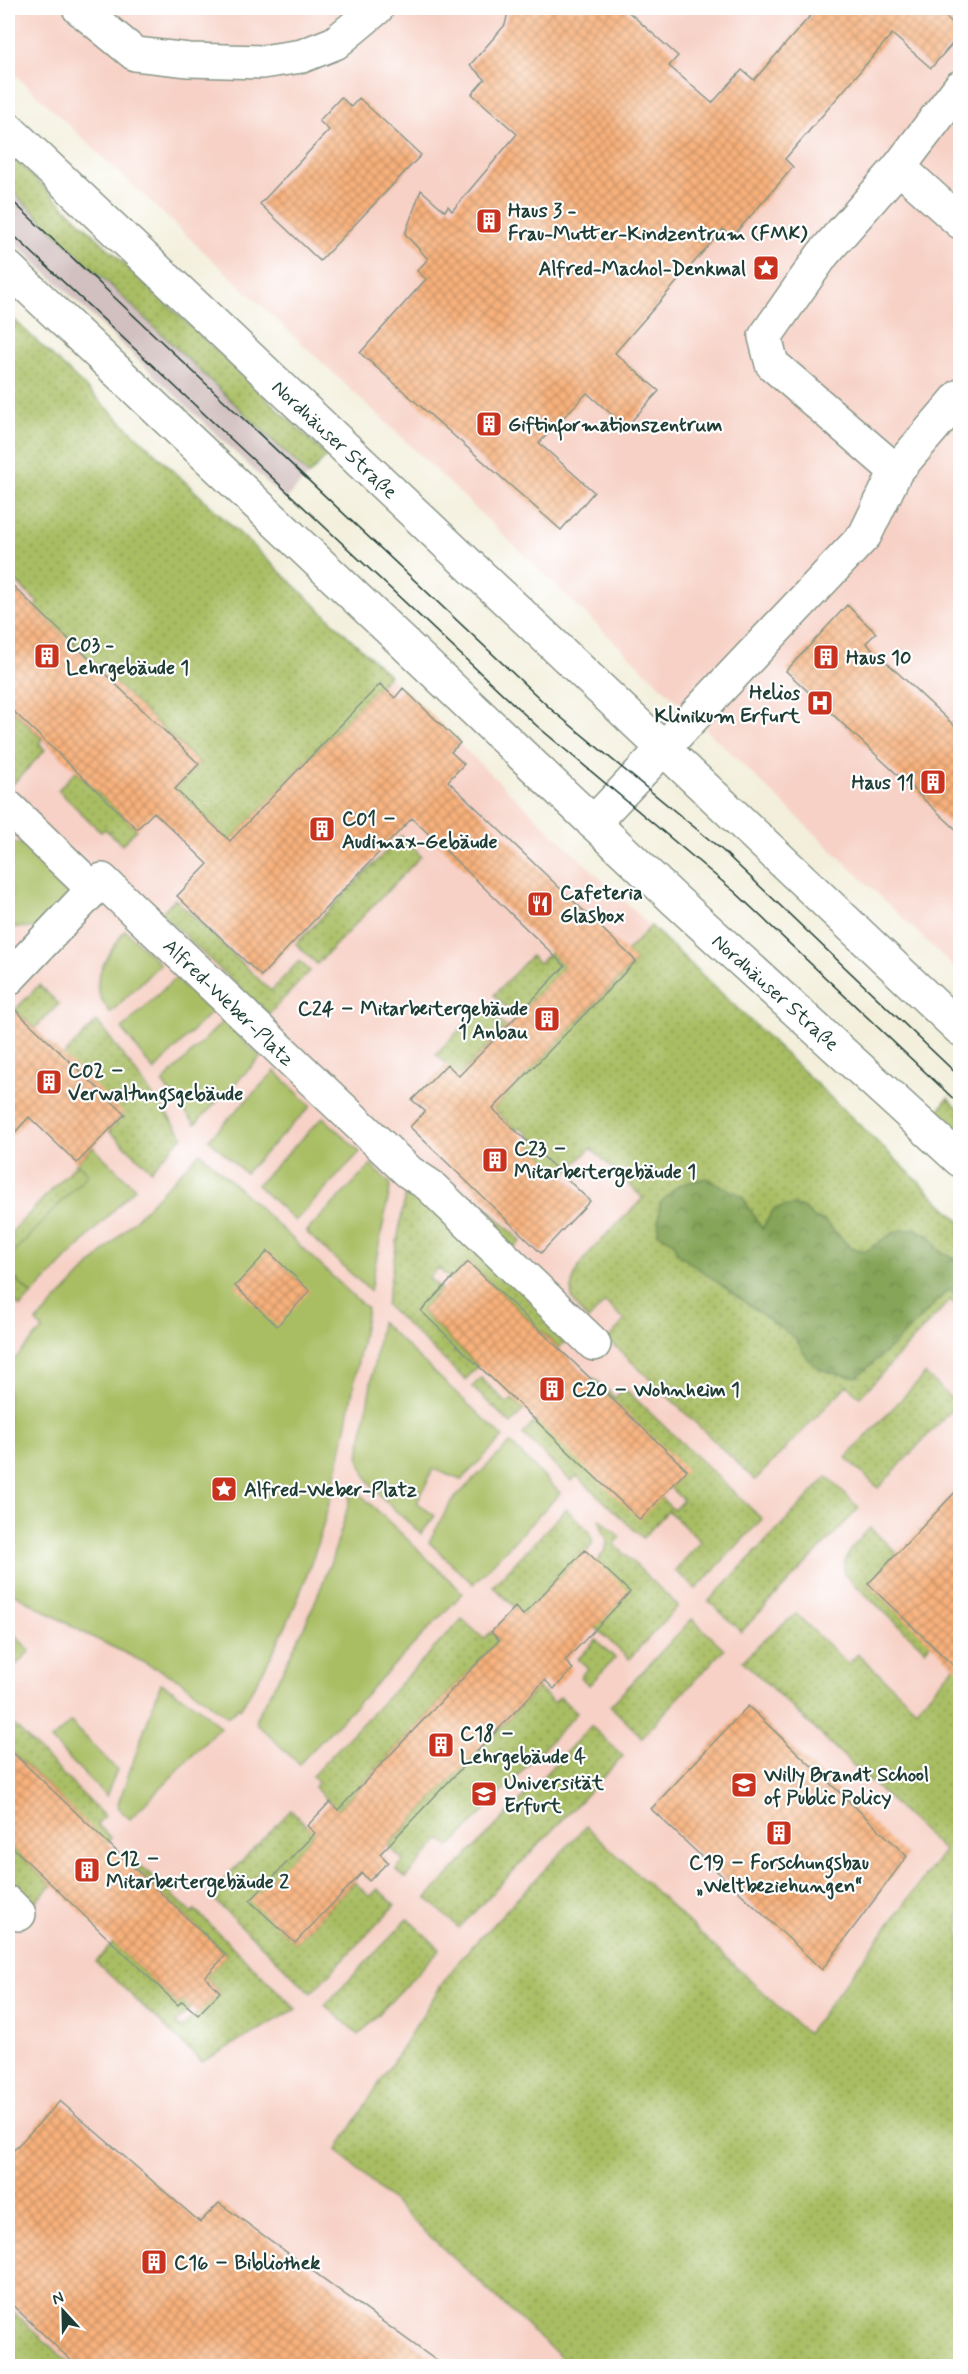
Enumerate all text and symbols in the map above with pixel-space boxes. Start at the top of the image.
place label: Haus 3 - Frau-Mutter-Kindzentrum (FMK) [508,198,808,248]
building icon: Haus 3 - Frau-Mutter-Kindzentrum (FMK) [474,206,504,236]
place icon: Alfred-Machol-Denkmal [751,253,781,283]
place label: Alfred-Machol-Denkmal [538,256,746,283]
street label: Nordhäuser Straße [265,375,403,506]
building icon: Giftinformationszentrum [474,409,504,439]
place label: Giftinformationszentrum [508,412,722,441]
place label: C03 - Lehrgebäude 1 [66,632,189,682]
building icon: C03 - Lehrgebäude 1 [32,641,62,671]
building icon: Haus 10 [811,642,841,672]
place label: Haus 10 [846,645,911,672]
place label: Helios Klinikum Erfurt [655,680,801,730]
hospital icon: Helios Klinikum Erfurt [805,688,835,718]
building icon: Haus 11 [918,767,948,797]
place label: Haus 11 [851,770,914,797]
place label: C01 – Audimax-Gebäude [342,806,497,856]
building icon: C01 – Audimax-Gebäude [307,814,337,844]
place label: Cafeteria Glasbox [560,880,643,930]
restaurant icon: Cafeteria Glasbox [525,889,555,919]
street label: Nordhäuser Straße [705,929,845,1058]
street label: Alfred-Weber-Platz [156,933,300,1073]
place label: C24 – Mitarbeitergebäude 1 Anbau [298,996,528,1046]
building icon: C24 – Mitarbeitergebäude 1 Anbau [532,1004,562,1034]
place label: C02 – Verwaltungsgebäude [68,1058,243,1110]
building icon: C02 – Verwaltungsgebäude [34,1067,64,1097]
place label: C23 – Mitarbeitergebäude 1 [514,1136,696,1188]
building icon: C23 – Mitarbeitergebäude 1 [480,1145,510,1175]
building icon: C20 – Wohnheim 1 [537,1374,567,1404]
place label: C20 – Wohnheim 1 [572,1377,740,1404]
place icon: Alfred-Weber-Platz [209,1474,239,1504]
place label: Alfred-Weber-Platz [244,1477,417,1504]
place label: C18 – Lehrgebäude 4 [460,1721,586,1771]
building icon: C18 – Lehrgebäude 4 [426,1730,456,1760]
place label: Willy Brandt School of Public Policy [763,1762,929,1812]
place label: Universität Erfurt [504,1770,605,1820]
school or university icon: Willy Brandt School of Public Policy [729,1770,759,1800]
school or university icon: Universität Erfurt [469,1779,499,1809]
building icon: C19 – Forschungsbau „Weltbeziehungen“ [764,1818,794,1848]
place label: C12 – Mitarbeitergebäude 2 [106,1846,289,1898]
place label: C19 – Forschungsbau „Weltbeziehungen“ [689,1850,869,1900]
building icon: C12 – Mitarbeitergebäude 2 [72,1855,102,1885]
building icon: C16 – Bibliothek [139,2247,169,2277]
place label: C16 – Bibliothek [174,2250,320,2277]
north arrow [33,2281,93,2341]
text: N [49,2287,67,2310]

